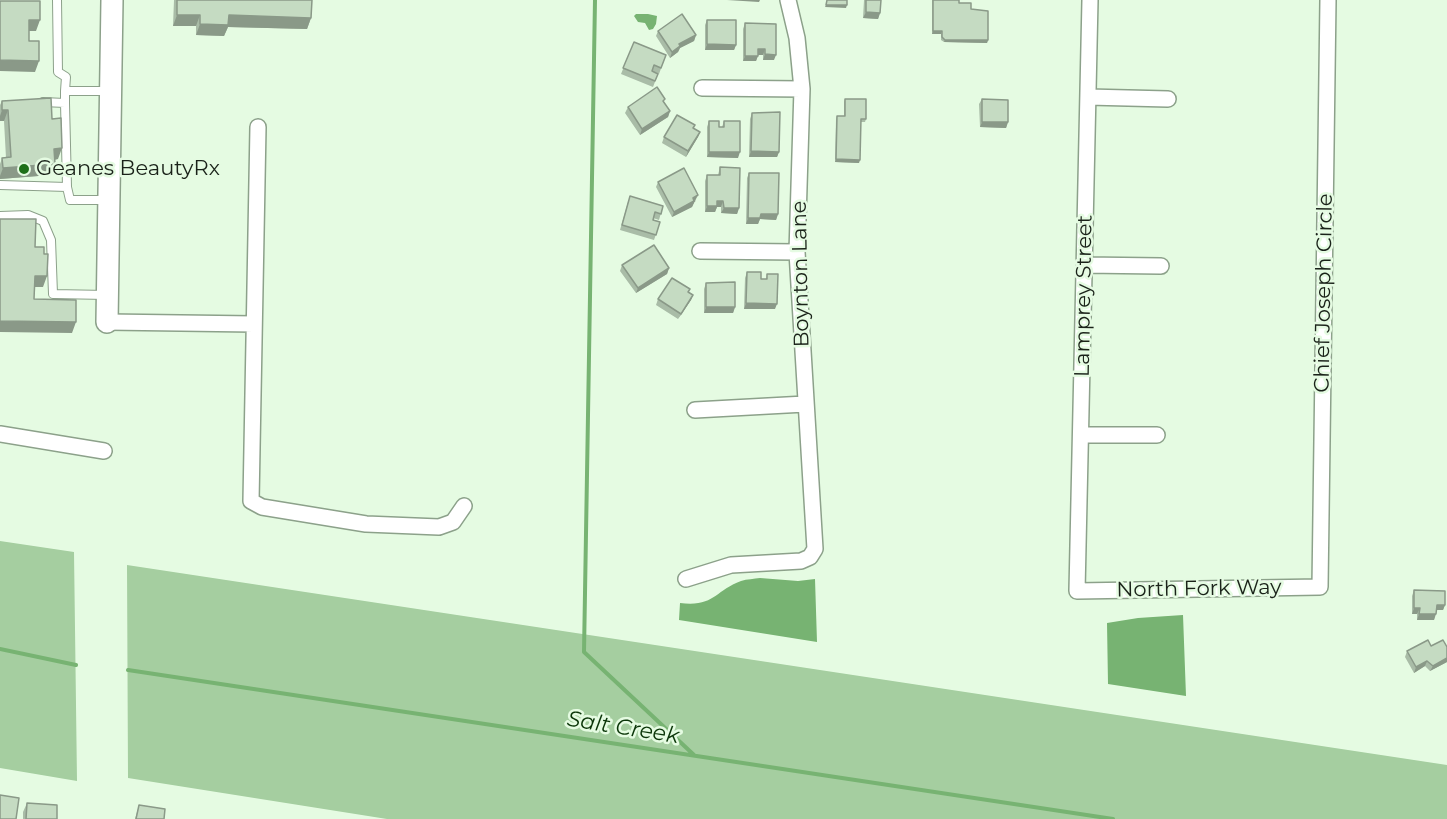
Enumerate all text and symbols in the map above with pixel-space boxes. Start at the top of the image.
place label: Geanes BeautyRx [36,156,220,182]
marker: Geanes BeautyRx [17,162,31,176]
street label: Chief Joseph Circle [1310,193,1338,393]
street label: Boynton Lane [787,200,815,348]
street label: Lamprey Street [1070,215,1098,377]
street label: North Fork Way [1116,575,1282,603]
water label: Salt Creek [565,706,681,750]

